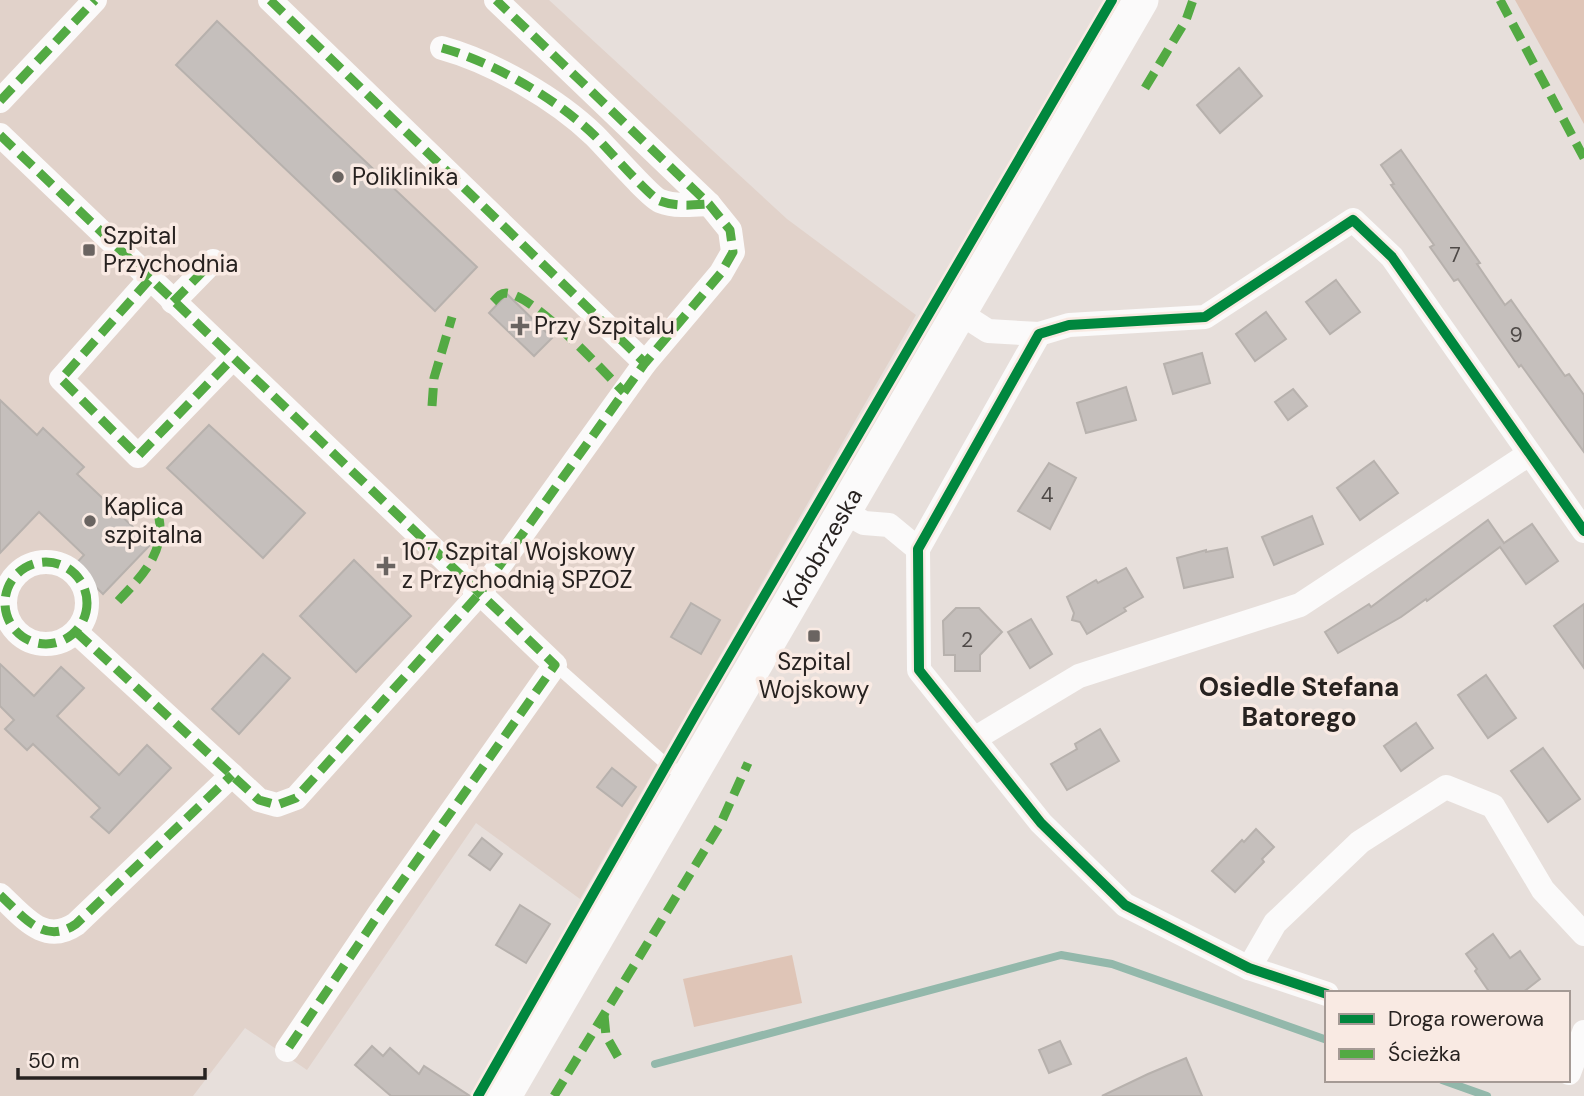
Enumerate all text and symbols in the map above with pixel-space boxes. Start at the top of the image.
place label: Poliklinika [352,161,458,192]
marker: Poliklinika [330,169,346,185]
place label: Szpital Przychodnia [103,220,238,279]
house number: 7 [1449,241,1461,269]
marker: Szpital Przychodnia [81,242,97,258]
place label: Przy Szpitalu [534,310,675,341]
marker: Przy Szpitalu [512,318,528,334]
house number: 9 [1509,321,1523,349]
house number: 4 [1041,481,1054,509]
street label: Kołobrzeska [775,482,869,613]
place label: Kaplica szpitalna [104,491,202,550]
marker: Kaplica szpitalna [82,513,98,529]
place label: 107 Szpital Wojskowy z Przychodnią SPZOZ [402,536,635,595]
marker: 107 Szpital Wojskowy z Przychodnią SPZOZ [376,556,396,576]
house number: 2 [961,626,973,654]
marker: Szpital Wojskowy [806,628,822,644]
place label: Szpital Wojskowy [759,646,869,705]
district label: Osiedle Stefana Batorego [1199,670,1399,734]
legend [1325,991,1570,1082]
text: Droga rowerowa [1388,1005,1544,1033]
scale bar [18,1036,205,1080]
text: Ścieżka [1388,1040,1461,1068]
text: 50 m [28,1047,79,1075]

